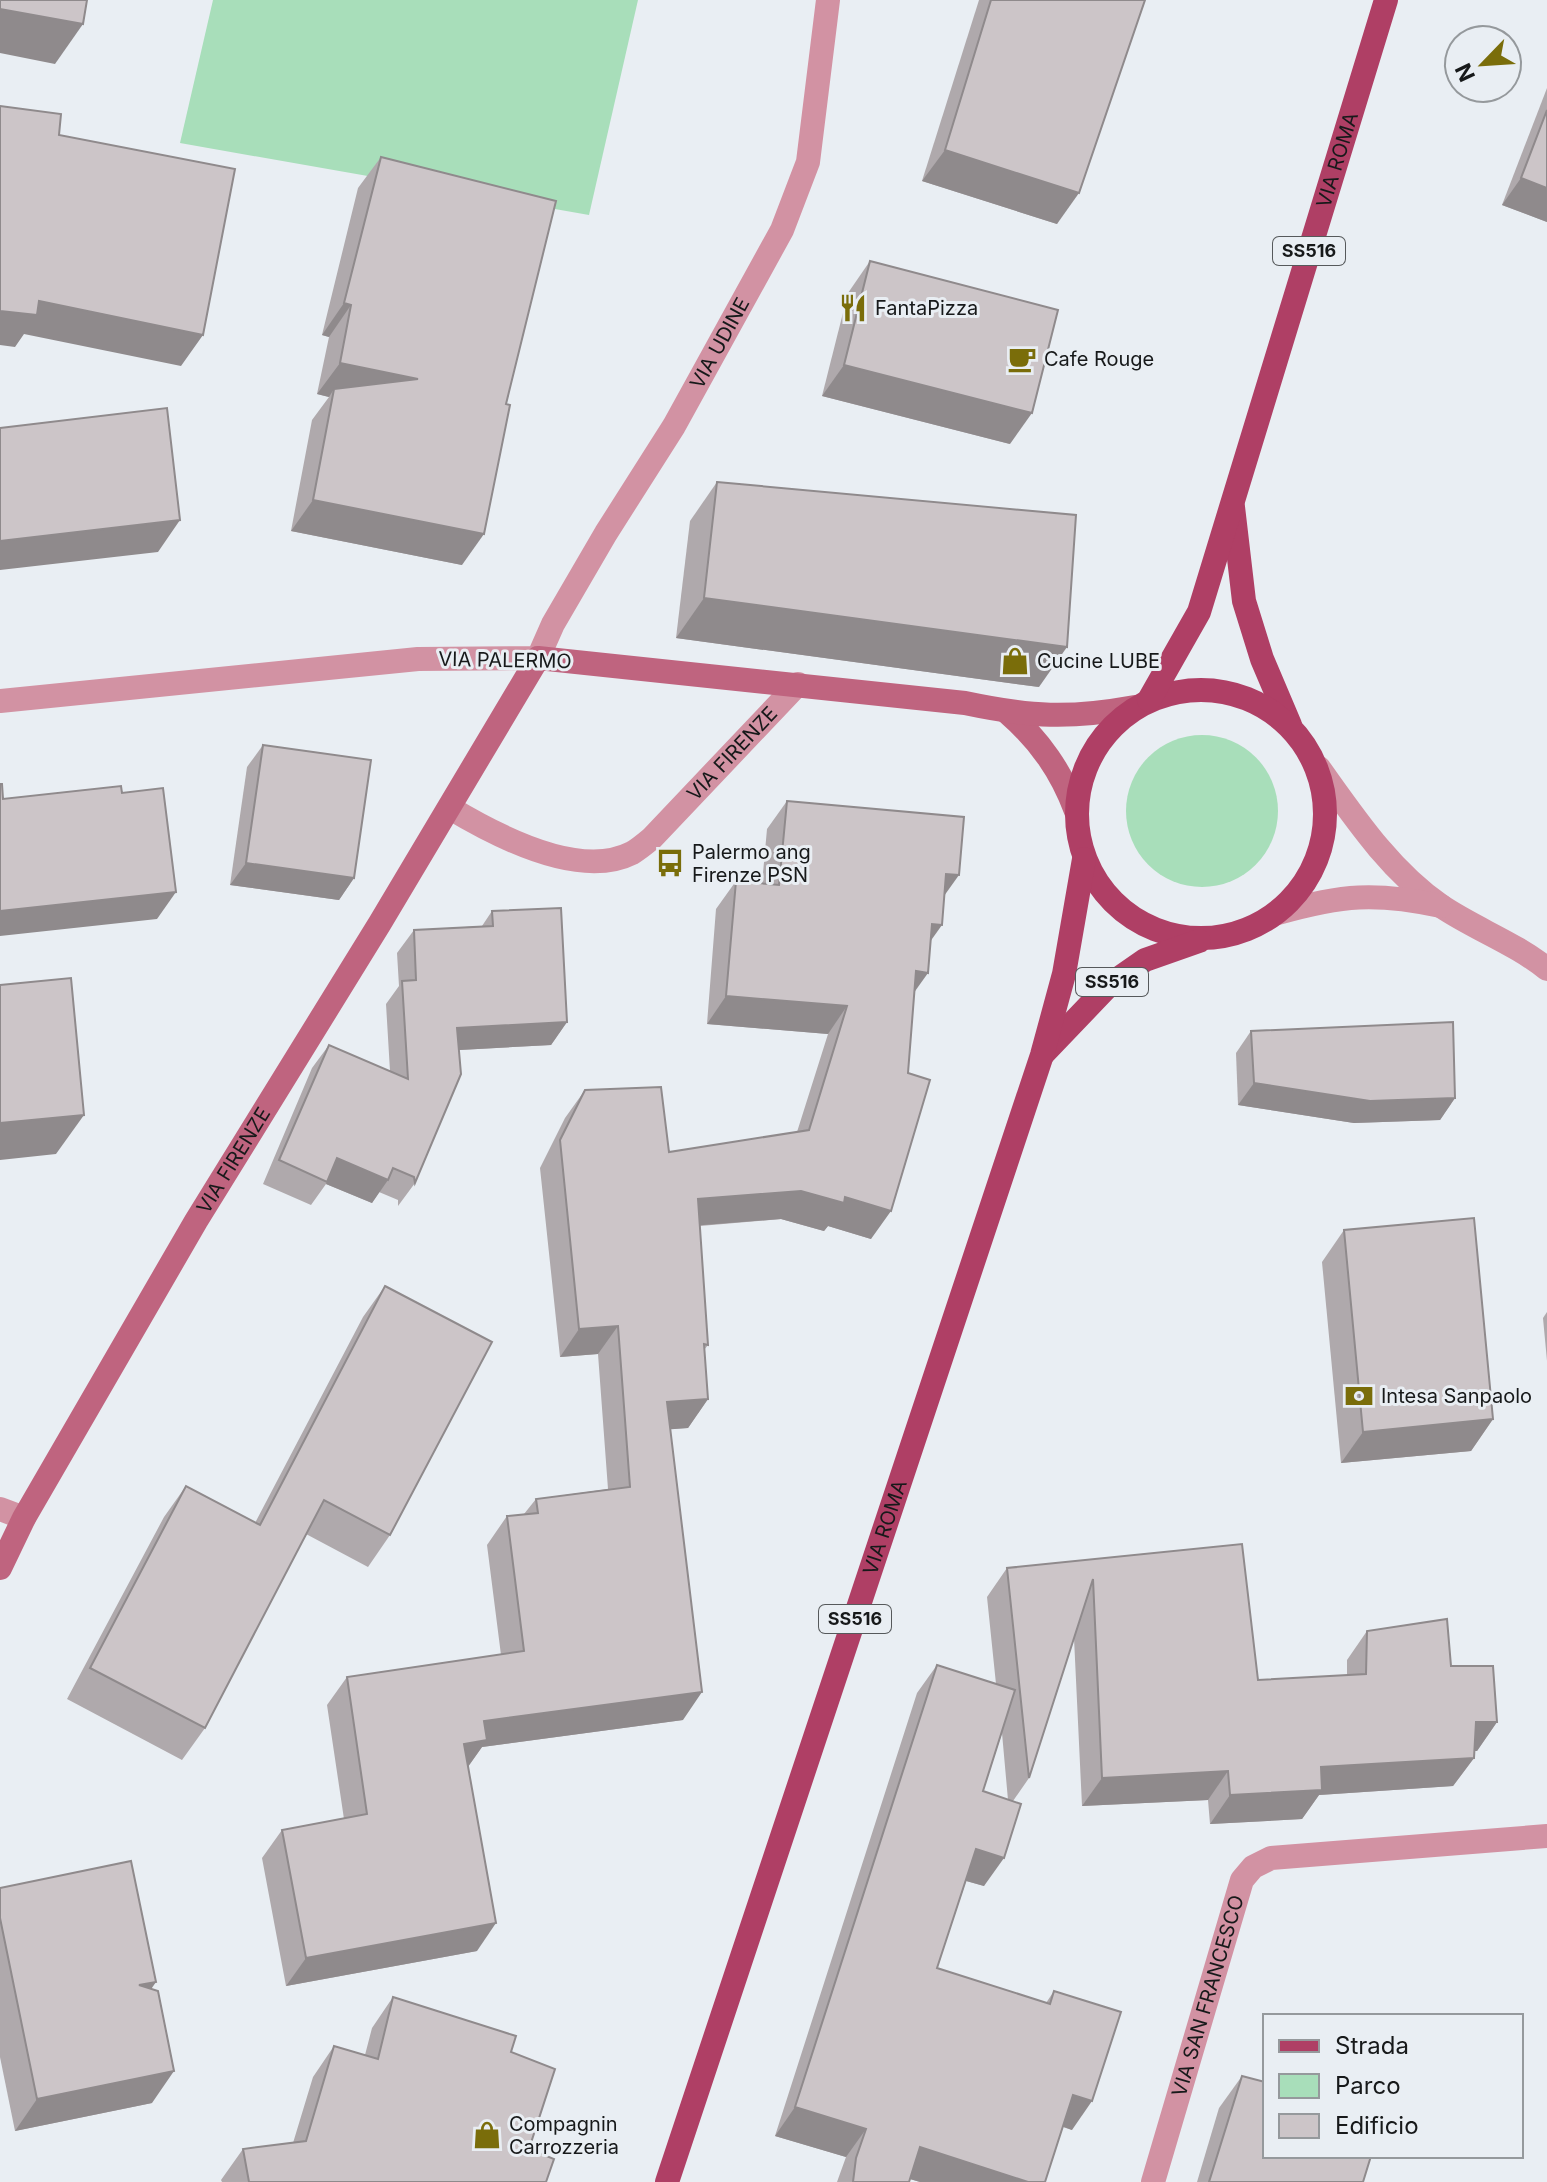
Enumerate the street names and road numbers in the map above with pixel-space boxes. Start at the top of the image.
street label: VIA ROMA [1311,109,1363,211]
road number: SS516 [1273,237,1345,265]
street label: VIA UDINE [685,293,754,393]
street label: VIA PALERMO [438,647,572,673]
street label: VIA FIRENZE [682,702,782,805]
road number: SS516 [1076,968,1148,996]
street label: VIA FIRENZE [192,1103,275,1218]
street label: VIA ROMA [858,1477,912,1578]
road number: SS516 [819,1605,891,1633]
street label: VIA SAN FRANCESCO [1167,1892,1249,2100]

